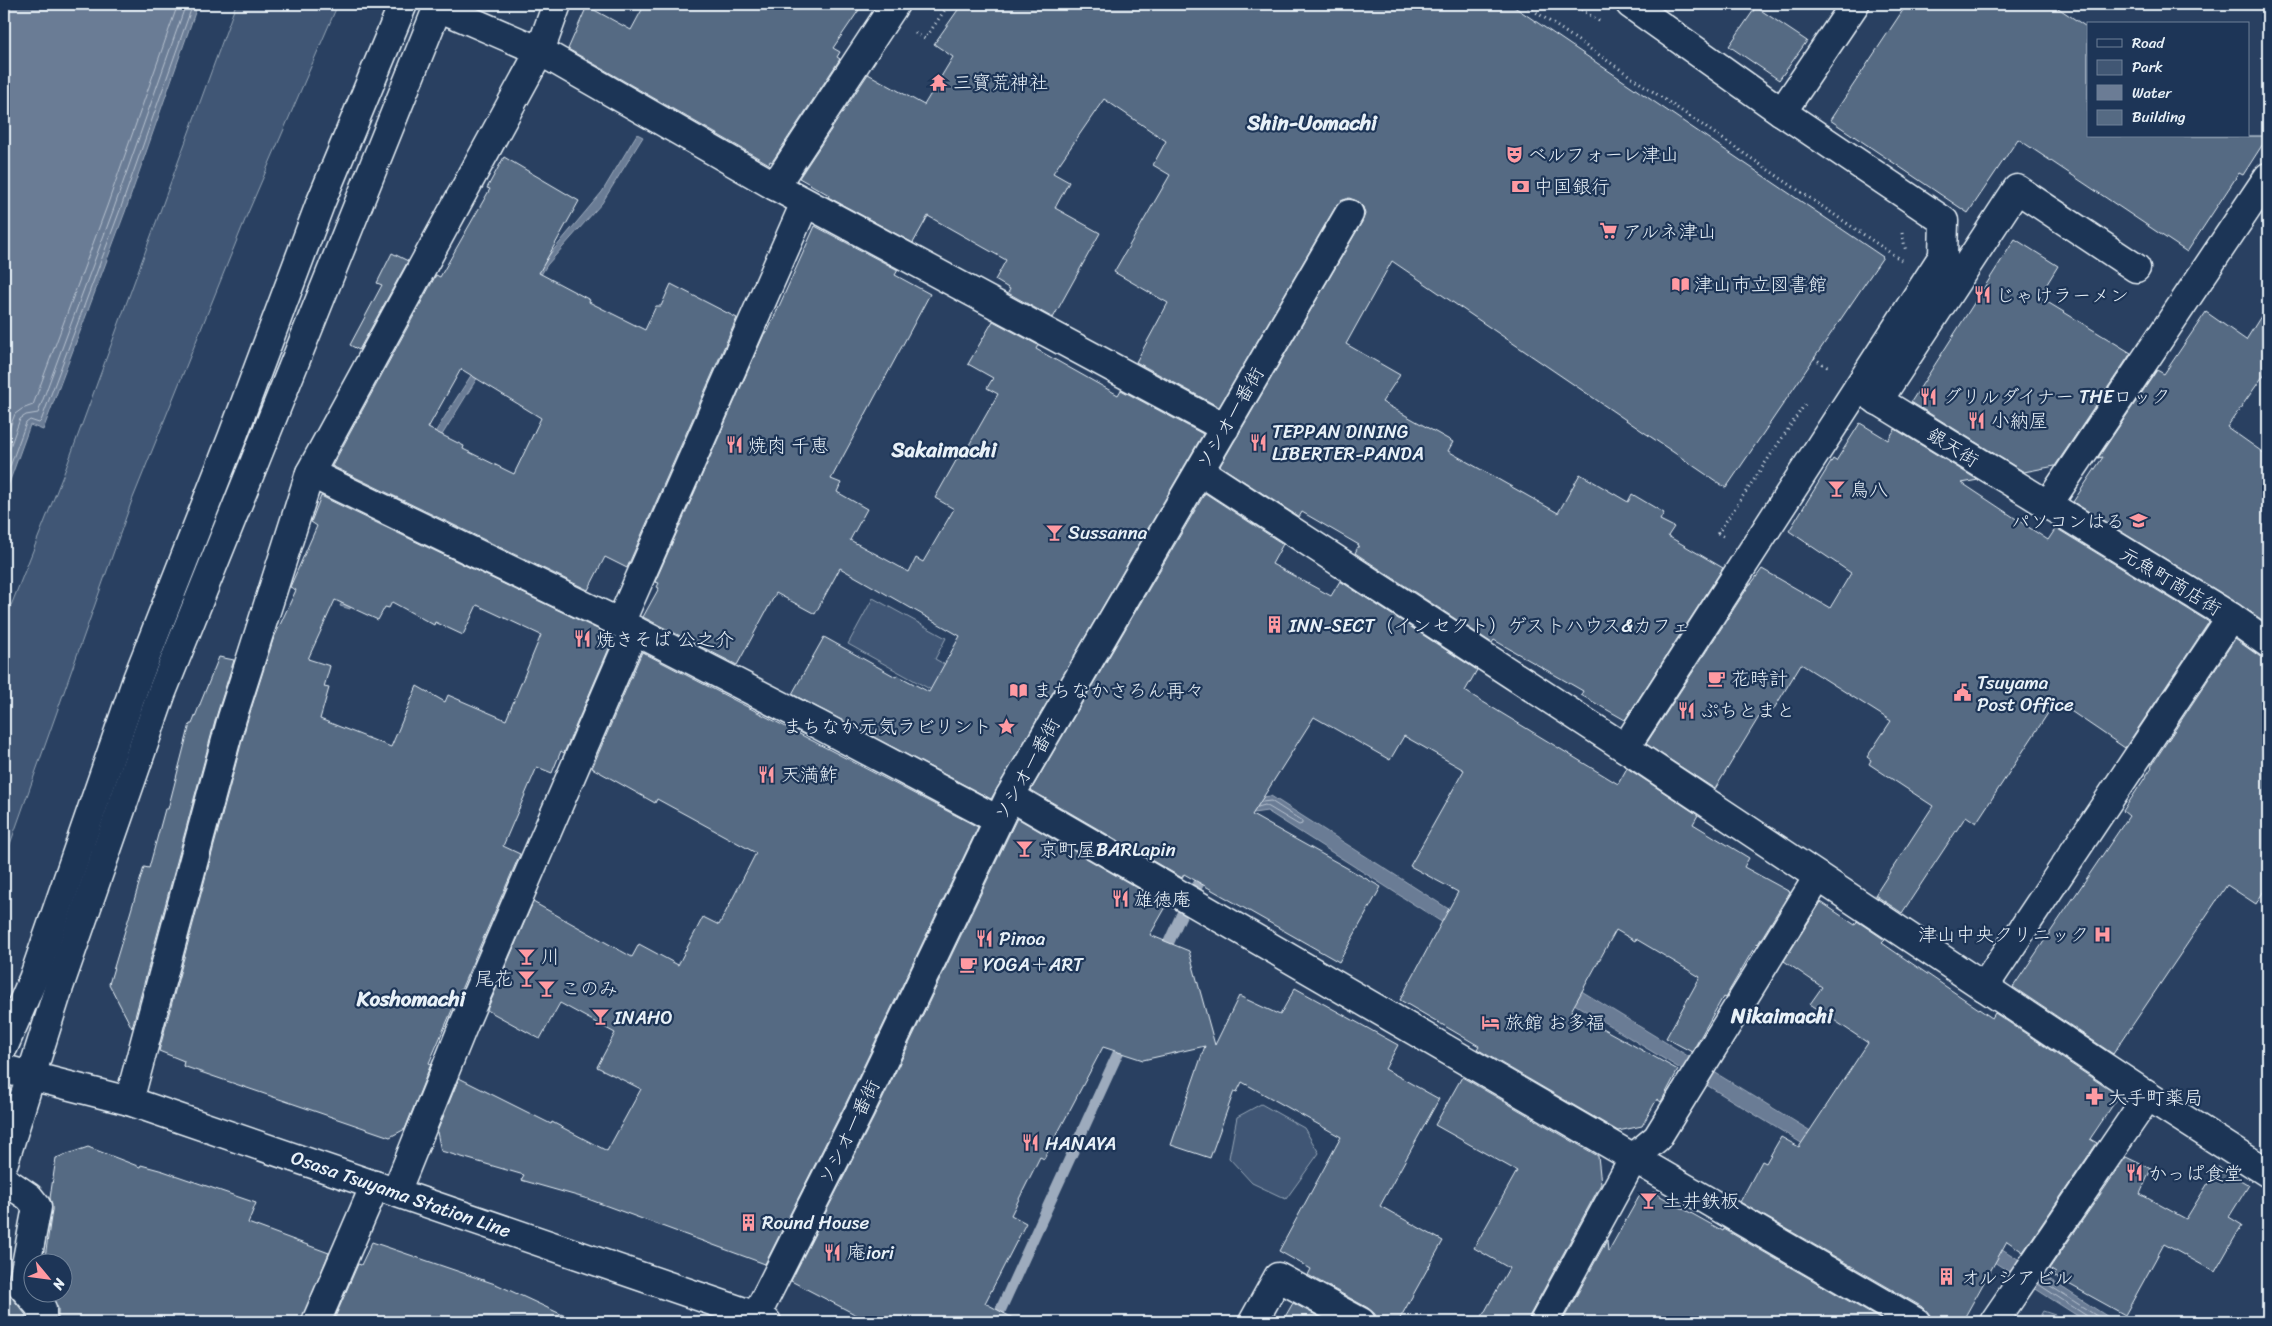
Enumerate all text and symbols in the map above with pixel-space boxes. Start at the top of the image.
legend [2087,22,2250,138]
text: Road [2132,30,2165,56]
text: Park [2132,54,2163,80]
place label: 三寳荒神社 [953,66,1048,99]
temple icon: 三寳荒神社 [929,72,949,92]
text: Water [2132,80,2172,106]
district label: Shin-Uomachi [1246,104,1378,142]
text: Building [2132,104,2186,130]
place label: ベルフォーレ津山 [1528,138,1679,171]
theatre icon: ベルフォーレ津山 [1504,144,1524,164]
place label: 中国銀行 [1534,170,1610,203]
bank icon: 中国銀行 [1510,176,1530,196]
place label: アルネ津山 [1623,215,1717,248]
supermarket icon: アルネ津山 [1599,221,1619,241]
place label: 津山市立図書館 [1694,268,1827,301]
library icon: 津山市立図書館 [1670,274,1690,294]
place label: じゃけラーメン [1996,279,2129,312]
restaurant icon: じゃけラーメン [1972,285,1992,305]
street label: ソシオ一番街 [1187,360,1273,476]
place label: グリルダイナー THEロック [1943,380,2171,413]
restaurant icon: グリルダイナー THEロック [1919,386,1939,406]
place label: 小納屋 [1991,404,2048,437]
restaurant icon: 小納屋 [1967,410,1987,430]
place label: TEPPAN DINING LIBERTER-PANDA [1272,415,1424,470]
street label: 銀天街 [1920,418,1986,476]
place label: 焼肉 千恵 [748,429,829,462]
district label: Sakaimachi [890,431,998,469]
restaurant icon: TEPPAN DINING LIBERTER-PANDA [1248,432,1268,452]
restaurant icon: 焼肉 千恵 [724,435,744,455]
place label: 鳥八 [1850,473,1888,506]
bar icon: 鳥八 [1826,479,1846,499]
place label: パソコンはる [2011,505,2125,538]
school or university icon: パソコンはる [2129,511,2149,531]
place label: Sussanna [1068,516,1148,549]
bar icon: Sussanna [1044,522,1064,542]
street label: 元魚町商店街 [2114,537,2228,625]
place label: INN-SECT（インセクト）ゲストハウス&カフェ [1288,609,1690,642]
building icon: INN-SECT（インセクト）ゲストハウス&カフェ [1265,615,1285,635]
place label: 焼きそば 公之介 [596,623,734,656]
restaurant icon: 焼きそば 公之介 [572,629,592,649]
place label: 花時計 [1731,662,1788,695]
place label: Tsuyama Post Office [1977,666,2074,721]
cafe icon: 花時計 [1707,668,1727,688]
place label: まちなかさろん再々 [1033,674,1204,707]
library icon: まちなかさろん再々 [1009,680,1029,700]
public building icon: Tsuyama Post Office [1953,683,1973,703]
place label: ぷちとまと [1700,694,1795,727]
restaurant icon: ぷちとまと [1676,700,1696,720]
place label: まちなか元気ラビリント [783,710,992,743]
street label: ソシオ一番街 [985,711,1069,827]
place icon: まちなか元気ラビリント [996,716,1016,736]
place label: 天満鮓 [781,758,838,791]
restaurant icon: 天満鮓 [757,764,777,784]
place label: 京町屋BARLapin [1039,833,1176,866]
bar icon: 京町屋BARLapin [1015,839,1035,859]
place label: 雄徳庵 [1134,883,1191,916]
restaurant icon: 雄徳庵 [1110,889,1130,909]
place label: 津山中央クリニック [1918,918,2089,951]
place label: Pinoa [999,922,1046,955]
hospital icon: 津山中央クリニック [2093,924,2113,944]
restaurant icon: Pinoa [975,928,995,948]
place label: 川 [541,940,560,973]
bar icon: 川 [517,946,537,966]
place label: YOGA＋ART [983,948,1084,981]
cafe icon: YOGA＋ART [959,954,979,974]
place label: 尾花 [475,962,513,995]
bar icon: 尾花 [517,968,537,988]
place label: このみ [561,972,618,1005]
bar icon: このみ [537,978,557,998]
district label: Koshomachi [356,980,467,1018]
district label: Nikaimachi [1730,997,1834,1035]
place label: INAHO [613,1001,673,1034]
place label: 旅館 お多福 [1505,1006,1605,1039]
bar icon: INAHO [590,1007,610,1027]
hotel icon: 旅館 お多福 [1481,1012,1501,1032]
street label: ソシオ一番街 [809,1074,889,1190]
place label: 大手町薬局 [2108,1081,2203,1114]
pharmacy icon: 大手町薬局 [2084,1087,2104,1107]
place label: HANAYA [1045,1127,1116,1160]
restaurant icon: HANAYA [1021,1133,1041,1153]
street label: Osasa Tsuyama Station Line [287,1141,516,1247]
place label: かっぱ食堂 [2148,1157,2243,1190]
restaurant icon: かっぱ食堂 [2124,1163,2144,1183]
place label: 土井鉄板 [1663,1184,1739,1217]
bar icon: 土井鉄板 [1639,1190,1659,1210]
place label: Round House [762,1206,869,1239]
building icon: Round House [738,1212,758,1232]
place label: 庵iori [847,1236,895,1269]
restaurant icon: 庵iori [823,1242,843,1262]
north arrow [22,1254,72,1304]
place label: オルシアビル [1961,1261,2073,1294]
building icon: オルシアビル [1937,1267,1957,1287]
text: N [46,1273,73,1295]

